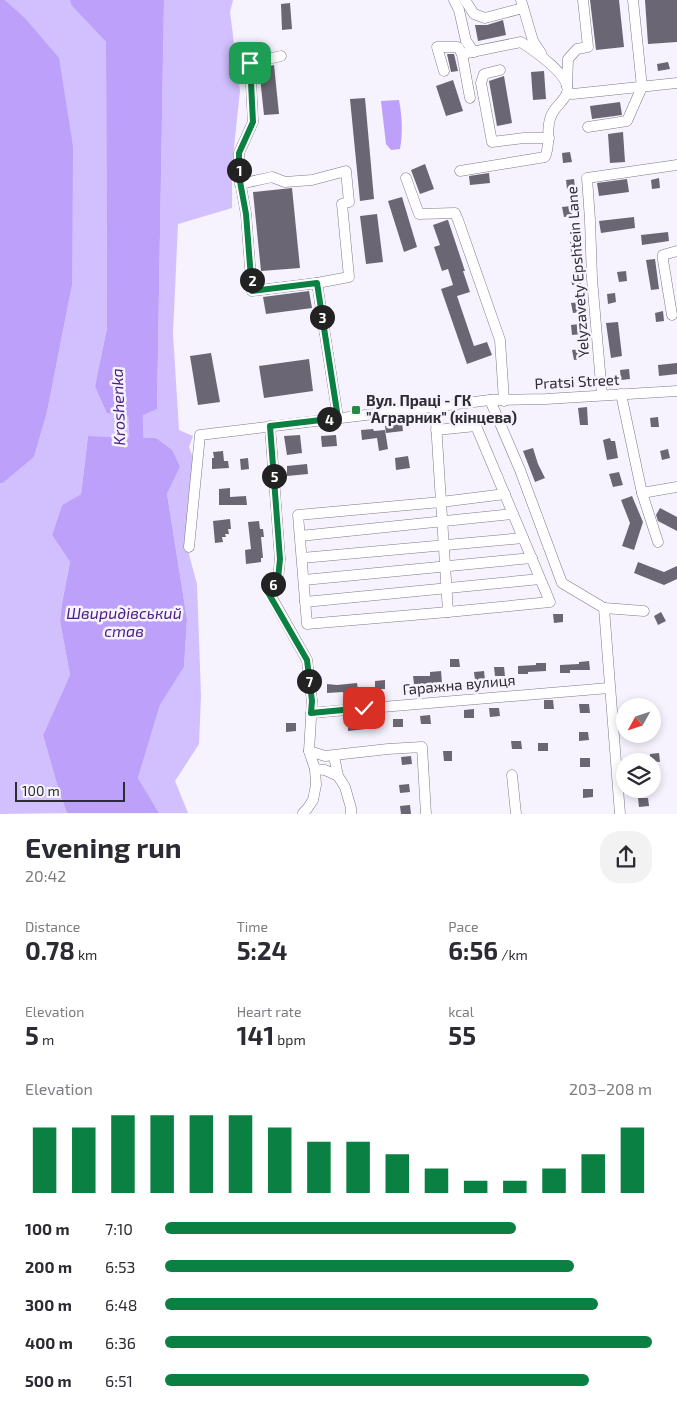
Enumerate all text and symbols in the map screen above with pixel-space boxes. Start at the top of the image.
pin [229,42,271,84]
icon: arrive [236,49,264,77]
pin: 1 [226,158,252,182]
text: 1 [236,162,243,179]
street label: Yelyzavety Epshtein Lane [562,186,592,358]
pin: 2 [240,268,264,292]
text: 2 [248,272,257,289]
pin: 3 [310,304,334,330]
text: 3 [319,309,326,326]
water label: Kroshenka [107,368,128,446]
street label: Pratsi Street [534,370,620,392]
place label: Вул. Праці - ГК "Аграрник" (кінцева) [366,391,517,426]
marker: Вул. Праці - ГК "Аграрник" (кінцева) [350,404,362,416]
pin: 4 [316,406,342,432]
text: 4 [325,411,334,428]
pin: 5 [262,464,286,488]
text: 5 [271,468,278,485]
pin: 6 [260,572,286,596]
text: 6 [269,576,278,593]
water label: Швиридівський став [66,603,182,640]
pin: 7 [296,668,322,694]
street label: Гаражна вулиця [402,670,516,699]
text: 7 [306,673,313,690]
pin [343,687,385,729]
icon: check [350,694,378,722]
north arrow [616,698,661,742]
map controls [616,698,661,798]
button: layers [616,753,661,798]
scale bar [15,778,125,802]
text: 100 m [22,782,60,799]
text: Evening run [25,830,182,864]
button: share [600,831,652,883]
text: 20:42 [25,866,66,885]
text: Distance [25,918,80,935]
text: Time [237,918,268,935]
text: Pace [448,918,478,935]
text: 0.78 [25,935,75,965]
text: 5:24 [237,935,287,965]
text: 6:56 [448,935,498,965]
text: km [75,946,97,963]
text: /km [498,946,528,963]
text: Elevation [25,1003,84,1020]
text: Heart rate [237,1003,301,1020]
text: kcal [448,1003,474,1020]
text: 5 [25,1020,39,1050]
text: 141 [237,1020,274,1050]
text: 55 [448,1020,476,1050]
text: m [39,1031,54,1048]
text: bpm [274,1031,306,1048]
text: Elevation [25,1079,93,1098]
text: 203–208 m [569,1079,652,1098]
text: 100 m [25,1219,70,1238]
text: 7:10 [105,1219,133,1238]
text: 200 m [25,1257,72,1276]
text: 6:53 [105,1257,135,1276]
text: 300 m [25,1295,72,1314]
text: 6:48 [105,1295,137,1314]
text: 400 m [25,1333,73,1352]
text: 6:36 [105,1333,136,1352]
text: 500 m [25,1371,72,1390]
text: 6:51 [105,1371,133,1390]

